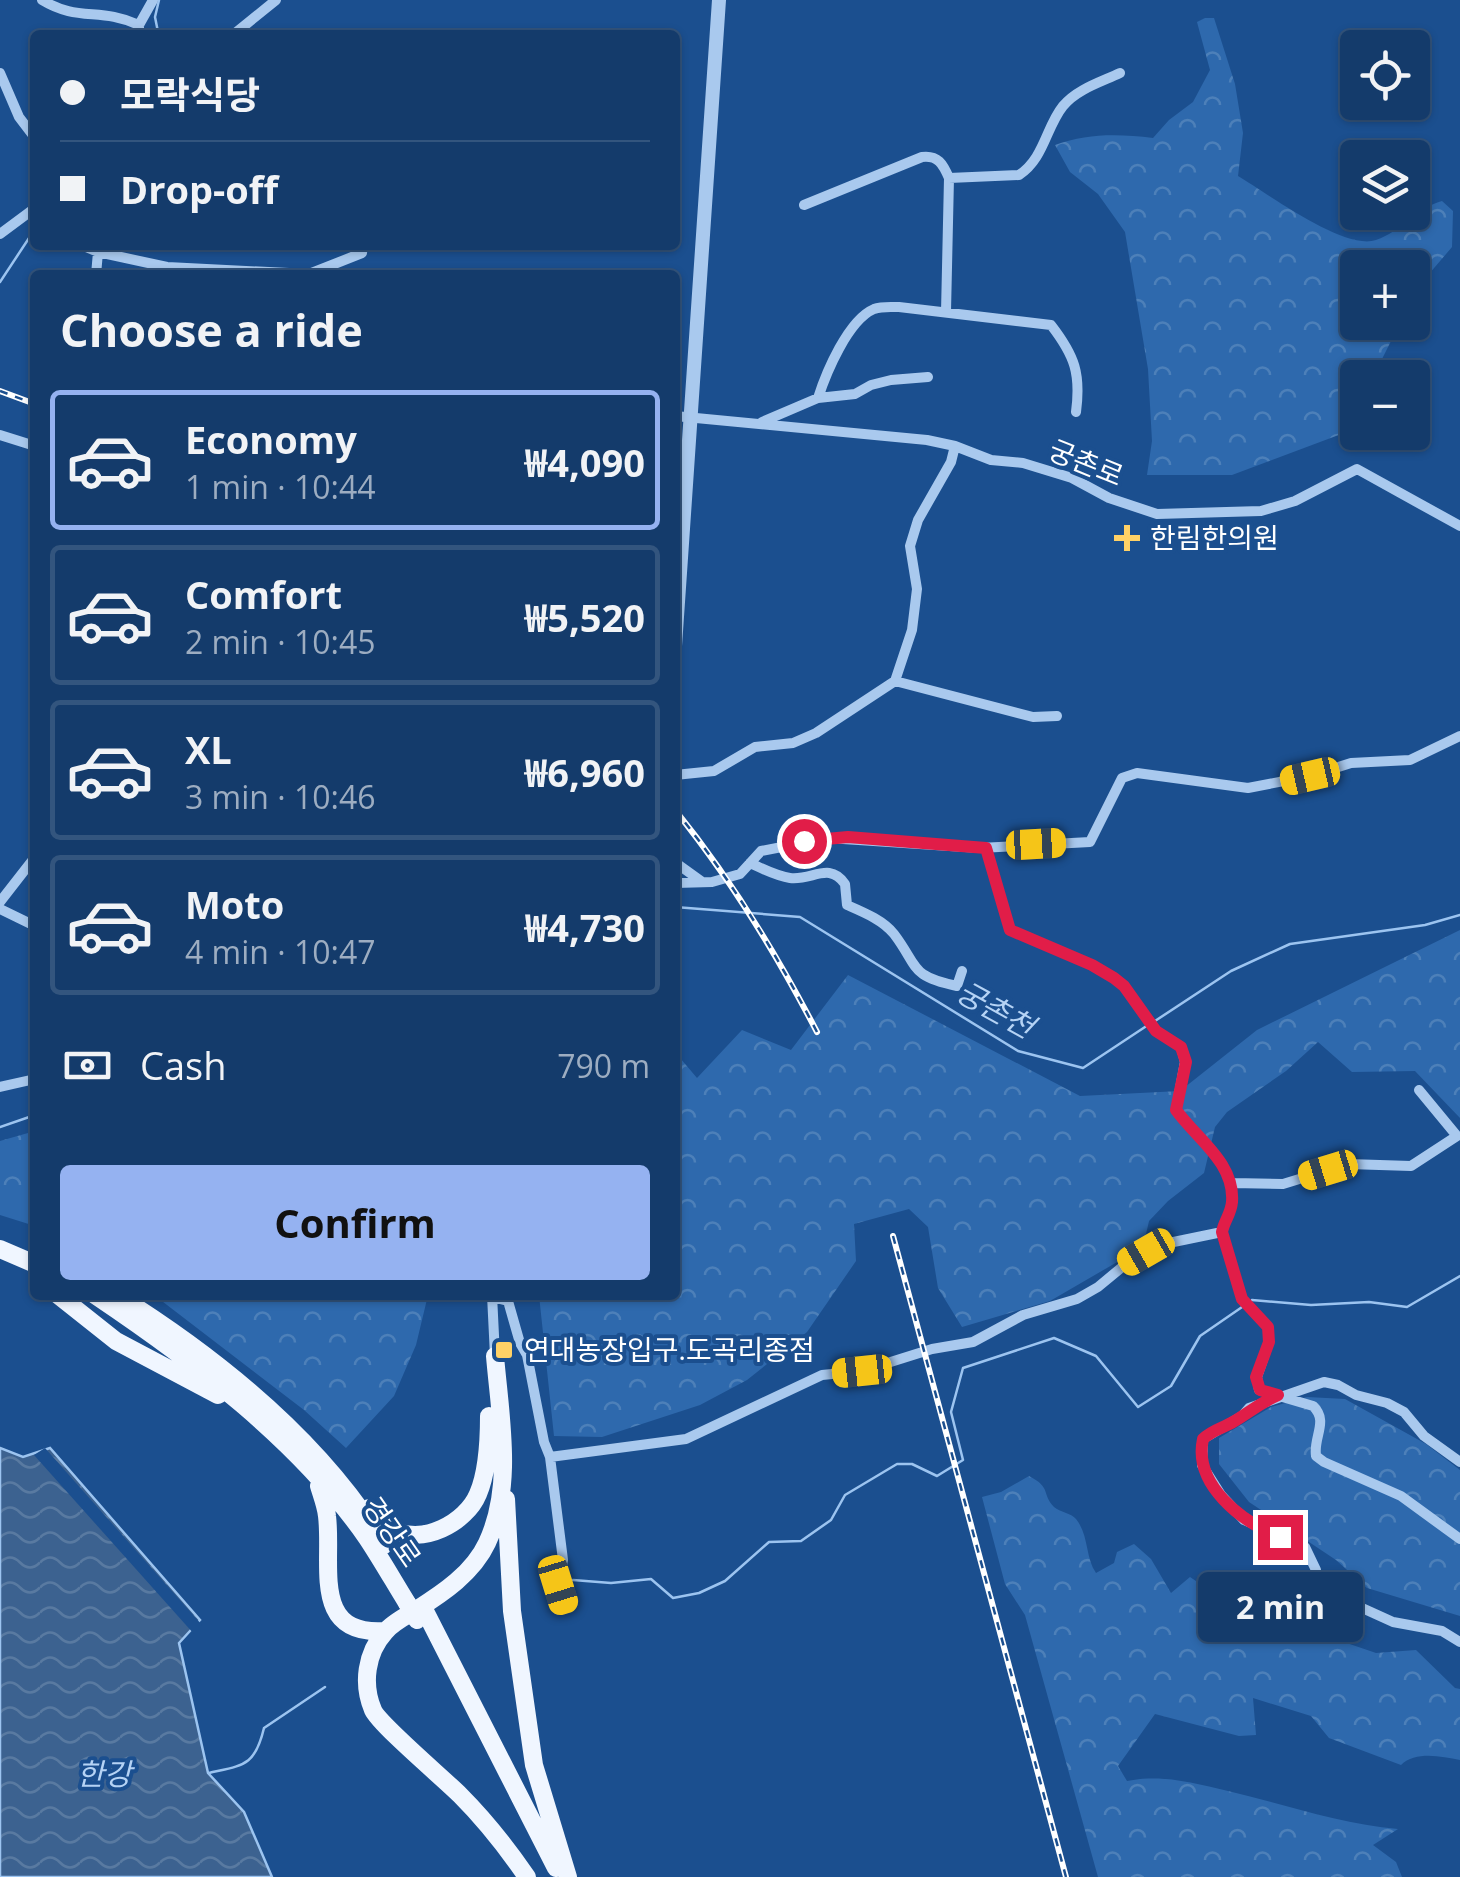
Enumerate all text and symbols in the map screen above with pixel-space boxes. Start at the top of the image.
map controls [1340,30,1430,450]
button: locate [1340,30,1430,120]
text: 모락식당 [120,68,260,120]
button: layers [1340,140,1430,230]
text: Drop-off [120,163,278,215]
button: + [1340,250,1430,340]
text: Choose a ride [60,299,363,360]
button: − [1340,360,1430,450]
text: Economy [185,413,357,465]
icon: car [65,415,155,505]
street label: 궁촌로 [1043,430,1129,494]
text: ₩4,090 [525,436,645,488]
text: 1 min · 10:44 [185,465,376,508]
place label: 한림한의원 [1150,518,1279,556]
marker: 한림한의원 [1114,525,1140,551]
text: Comfort [185,568,342,620]
icon: car [65,570,155,660]
text: ₩5,520 [525,591,645,643]
text: 2 min · 10:45 [185,620,376,663]
text: XL [185,723,232,775]
icon: car [65,725,155,815]
text: ₩6,960 [525,746,645,798]
car [1277,755,1343,797]
text: 3 min · 10:46 [185,775,376,818]
route start [782,819,827,864]
car [1005,827,1067,861]
text: Moto [185,878,284,930]
icon: car [65,880,155,970]
text: ₩4,730 [525,901,645,953]
text: 4 min · 10:47 [185,930,376,973]
water label: 궁촌천 [950,971,1045,1048]
icon: cash [60,1038,115,1093]
text: Cash [140,1039,226,1091]
text: 790 m [557,1044,650,1087]
car [1295,1147,1361,1193]
button: Confirm [60,1165,650,1280]
car [1113,1224,1179,1280]
place label: 연대농장입구.도곡리종점 [524,1330,815,1368]
marker: 연대농장입구.도곡리종점 [493,1339,515,1361]
car [831,1353,893,1389]
street label: 경강로 [355,1489,431,1574]
route end [1258,1515,1303,1560]
car [535,1552,581,1618]
callout: 2 min [1198,1572,1362,1642]
text: 2 min [1236,1585,1325,1628]
water label: 한강 [76,1753,135,1794]

